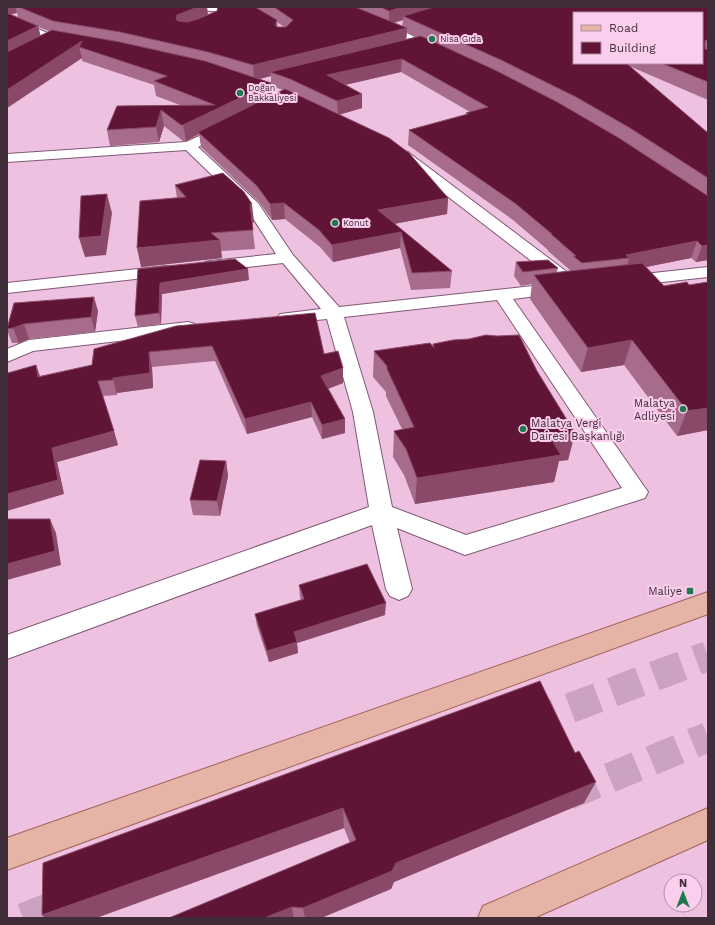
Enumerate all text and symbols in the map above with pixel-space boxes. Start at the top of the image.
legend [573,12,703,64]
text: Road [609,21,638,35]
marker: Nisa Gıda [427,34,437,44]
place label: Nisa Gıda [440,34,481,44]
text: Building [609,41,656,55]
place label: Doğan Bakkaliyesi [248,83,296,103]
marker: Doğan Bakkaliyesi [235,88,245,98]
marker: Konut [330,218,340,228]
place label: Konut [343,218,369,228]
place label: Malatya Adliyesi [634,397,675,423]
marker: Malatya Adliyesi [678,404,688,414]
place label: Malatya Vergi Dairesi Başkanlığı [531,417,625,443]
marker: Malatya Vergi Dairesi Başkanlığı [518,424,528,434]
place label: Maliye [648,585,682,598]
marker: Maliye [685,586,695,596]
north arrow [663,873,703,913]
text: N [679,877,687,890]

